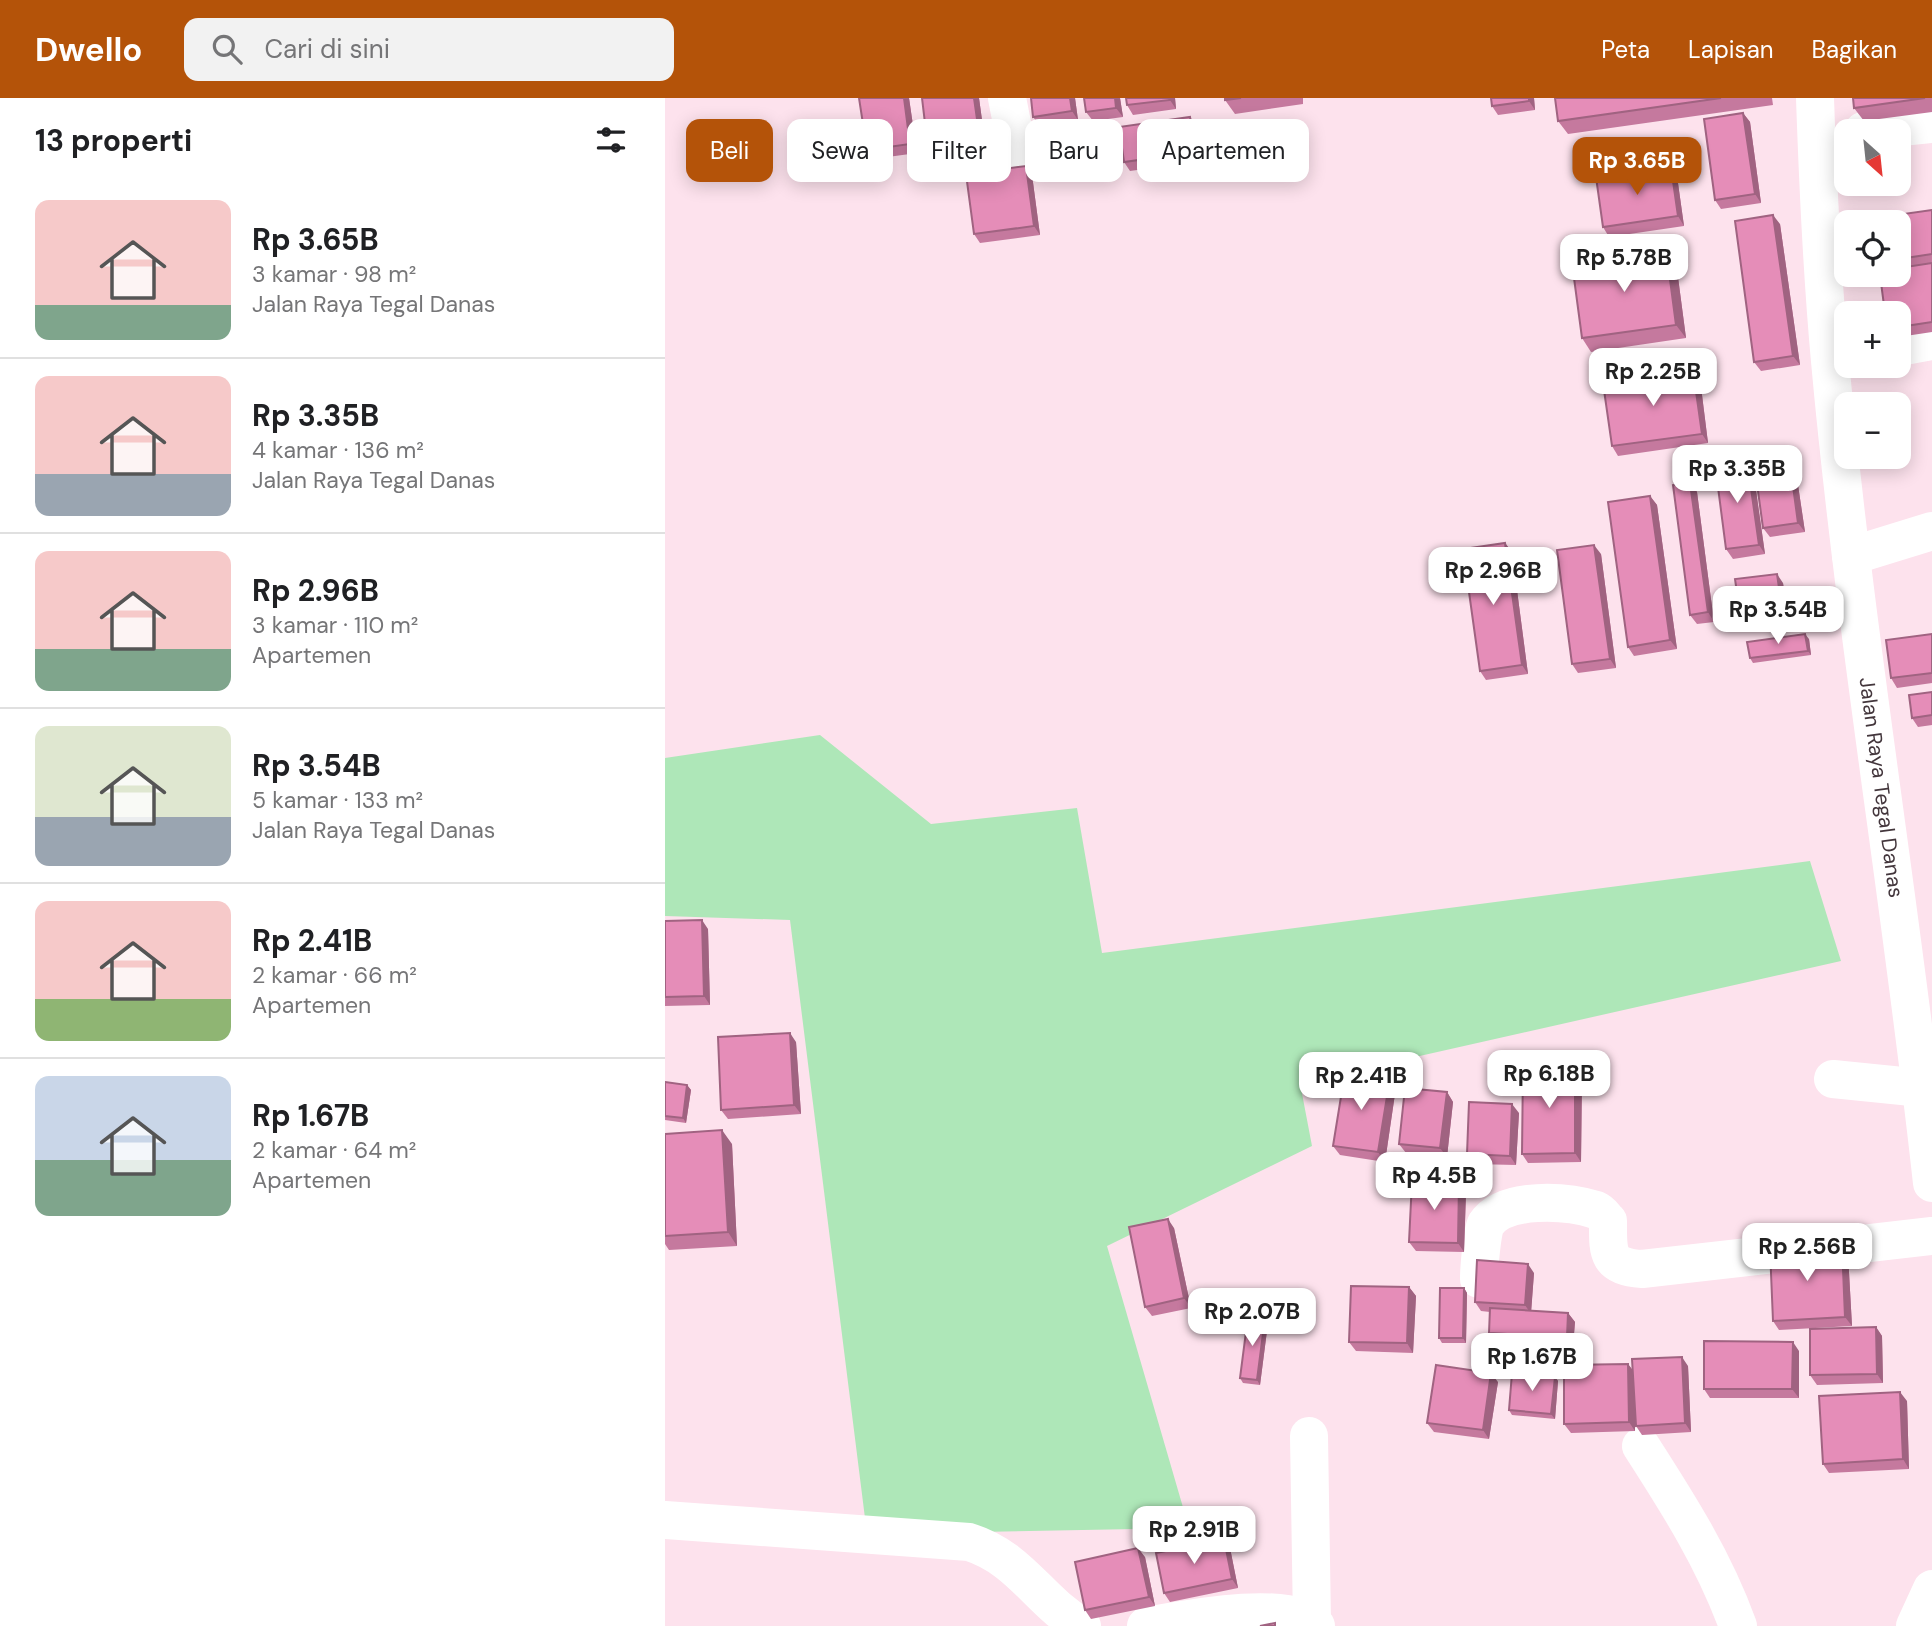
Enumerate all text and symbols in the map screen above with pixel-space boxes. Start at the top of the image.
search box [184,18,674,81]
text: Dwello [35,28,142,71]
icon: search [208,30,246,68]
text: Cari di sini [264,32,390,66]
text: Peta [1601,34,1650,65]
text: Lapisan [1688,34,1773,65]
text: Bagikan [1811,34,1897,65]
chip: Beli [686,119,773,182]
chip: Sewa [787,119,893,182]
chip: Filter [907,119,1011,182]
chip: Baru [1025,119,1123,182]
chip: Apartemen [1137,119,1309,182]
north arrow [1834,119,1911,196]
map controls [1834,119,1911,469]
text: 13 properti [35,121,192,160]
icon: filters [592,121,630,159]
pin: Rp 3.65B [1565,138,1709,197]
text: Rp 3.65B [1588,145,1686,175]
button: locate [1834,210,1911,287]
text: Rp 3.65B [252,220,379,259]
icon: home [91,228,175,312]
pin: Rp 5.78B [1552,234,1696,294]
text: Rp 5.78B [1576,242,1672,272]
text: 3 kamar · 98 m² [252,259,416,289]
text: Jalan Raya Tegal Danas [252,289,495,319]
button: + [1834,301,1911,378]
pin: Rp 2.25B [1581,348,1725,408]
text: Rp 2.25B [1605,356,1701,386]
button: − [1834,392,1911,469]
text: Rp 3.35B [252,396,379,435]
icon: home [91,404,175,488]
text: 4 kamar · 136 m² [252,435,424,465]
pin: Rp 3.35B [1665,446,1809,505]
text: Rp 3.35B [1688,453,1786,483]
text: Jalan Raya Tegal Danas [252,465,495,495]
pin: Rp 2.96B [1421,547,1565,607]
text: Rp 2.96B [1444,555,1542,585]
text: Rp 2.96B [252,571,379,610]
icon: home [91,579,175,663]
pin: Rp 3.54B [1706,587,1850,646]
text: Rp 3.54B [1729,594,1827,624]
text: 3 kamar · 110 m² [252,610,418,640]
text: Apartemen [252,640,371,670]
street label: Jalan Raya Tegal Danas [1853,675,1910,899]
text: Rp 3.54B [252,746,381,785]
icon: home [91,754,175,838]
text: 5 kamar · 133 m² [252,785,423,815]
text: Jalan Raya Tegal Danas [252,815,495,845]
text: Rp 2.41B [252,921,372,960]
icon: home [91,929,175,1013]
text: 2 kamar · 66 m² [252,960,417,990]
text: Apartemen [252,990,371,1020]
pin: Rp 6.18B [1477,1051,1621,1110]
pin: Rp 2.41B [1289,1052,1433,1112]
text: Rp 6.18B [1503,1058,1595,1088]
text: Rp 2.41B [1315,1060,1407,1090]
text: Rp 1.67B [252,1096,369,1135]
icon: home [91,1104,175,1188]
text: 2 kamar · 64 m² [252,1135,416,1165]
pin: Rp 4.5B [1369,1152,1499,1212]
text: Rp 4.5B [1392,1160,1476,1190]
text: Apartemen [252,1165,371,1195]
pin: Rp 2.56B [1735,1224,1879,1283]
text: Rp 2.56B [1758,1231,1856,1261]
pin: Rp 2.07B [1180,1288,1324,1348]
text: Rp 2.07B [1204,1296,1300,1326]
pin: Rp 1.67B [1460,1334,1604,1393]
text: Rp 1.67B [1487,1341,1577,1371]
pin: Rp 2.91B [1122,1506,1266,1566]
text: Rp 2.91B [1149,1514,1239,1544]

